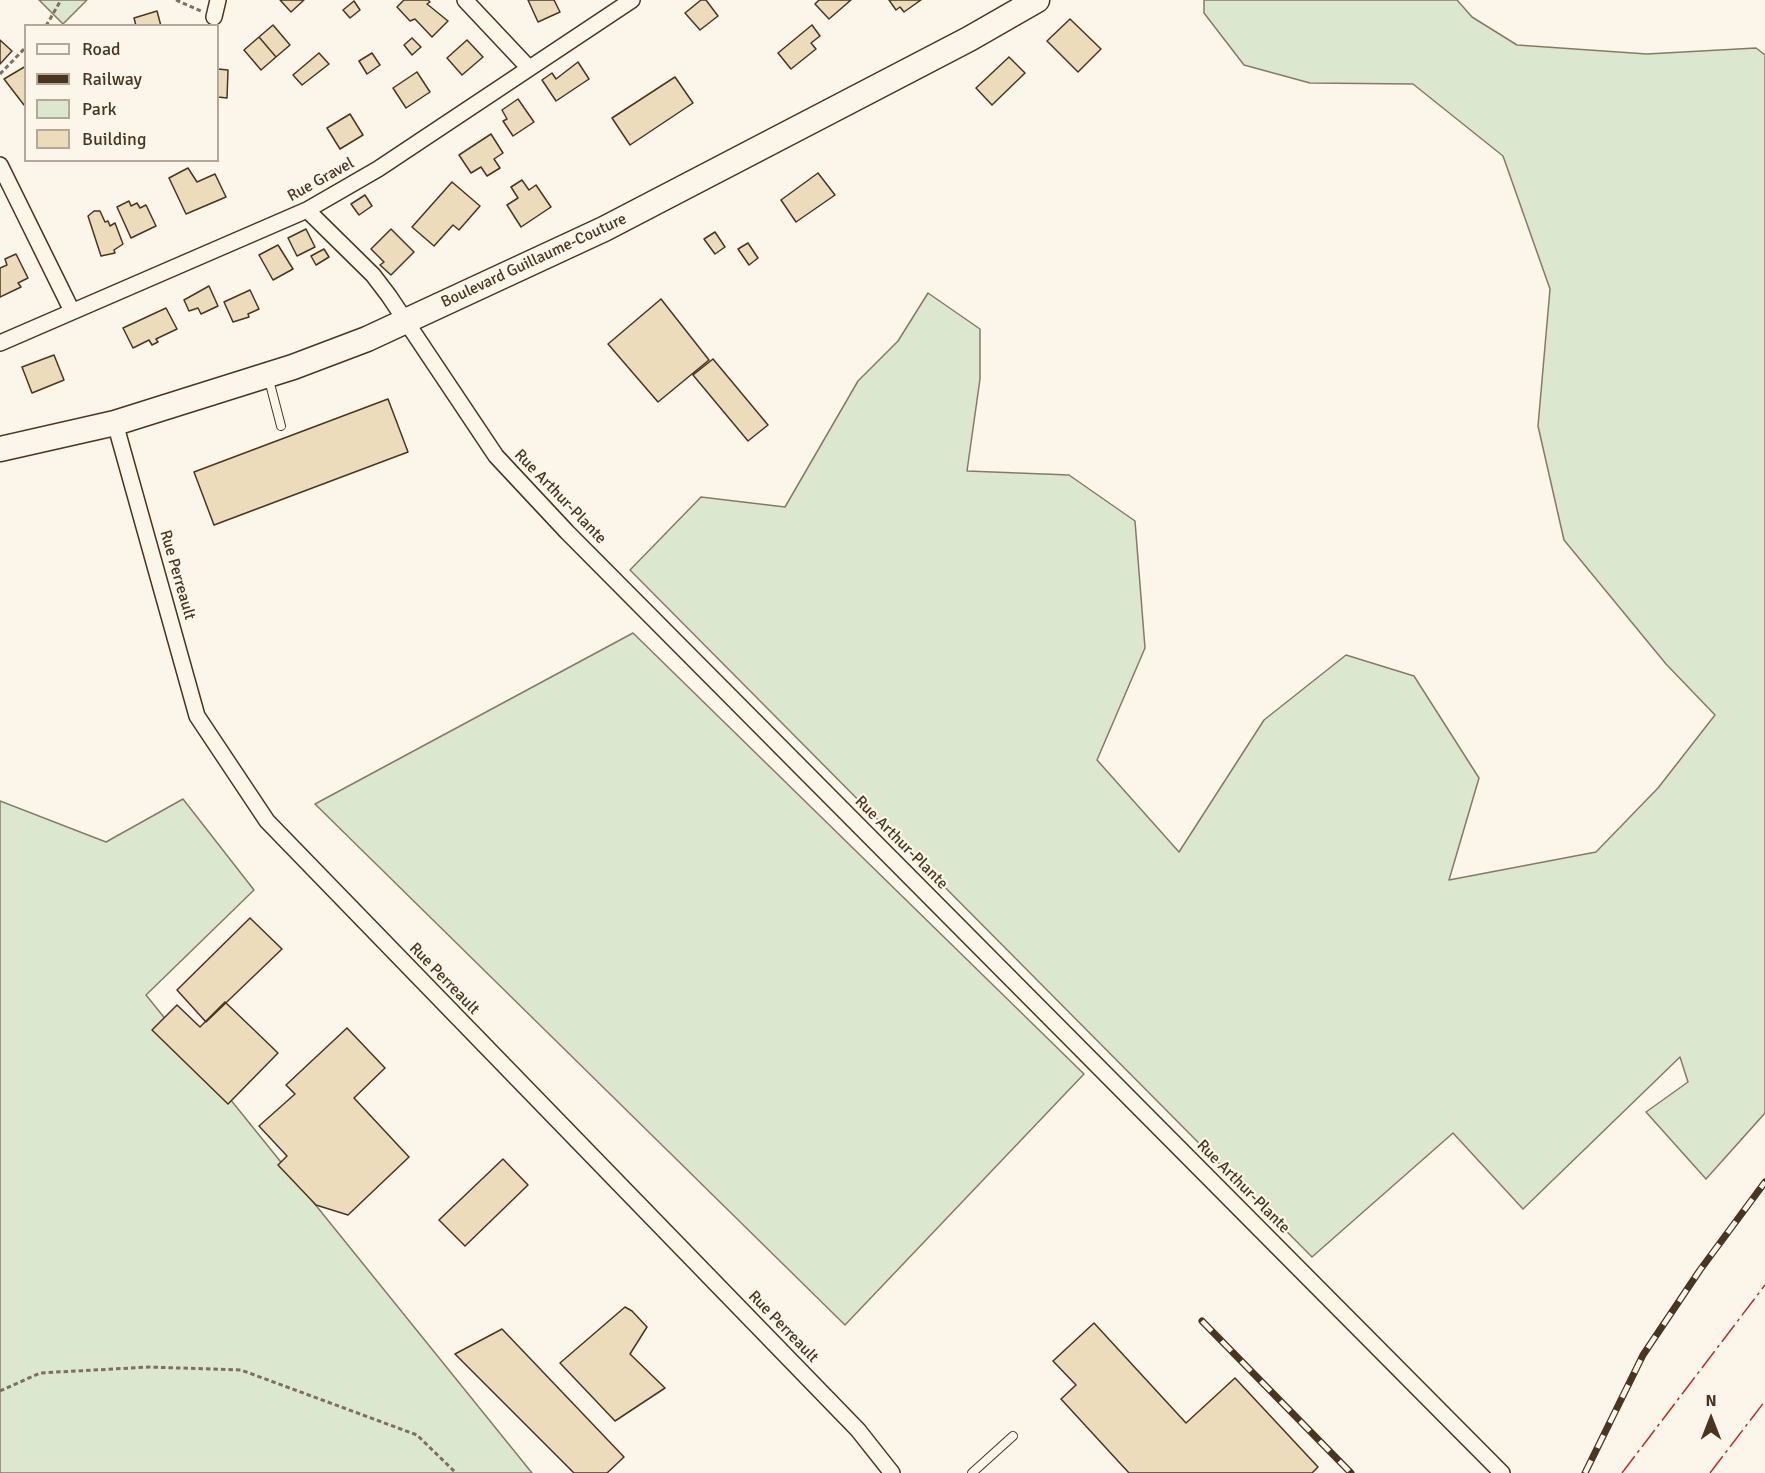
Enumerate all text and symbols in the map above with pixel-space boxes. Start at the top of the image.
legend [24,24,219,162]
text: Road [82,38,121,60]
text: Railway [82,68,142,90]
text: Park [82,98,117,120]
text: Building [82,128,146,150]
street label: Rue Gravel [284,154,358,206]
street label: Boulevard Guillaume-Couture [438,209,630,313]
street label: Rue Arthur-Plante [510,446,610,548]
street label: Rue Perreault [155,528,199,622]
street label: Rue Arthur-Plante [850,792,952,894]
street label: Rue Perreault [405,939,483,1019]
street label: Rue Arthur-Plante [1192,1136,1294,1238]
street label: Rue Perreault [744,1287,822,1367]
north arrow [1681,1389,1741,1449]
text: N [1705,1391,1717,1411]

